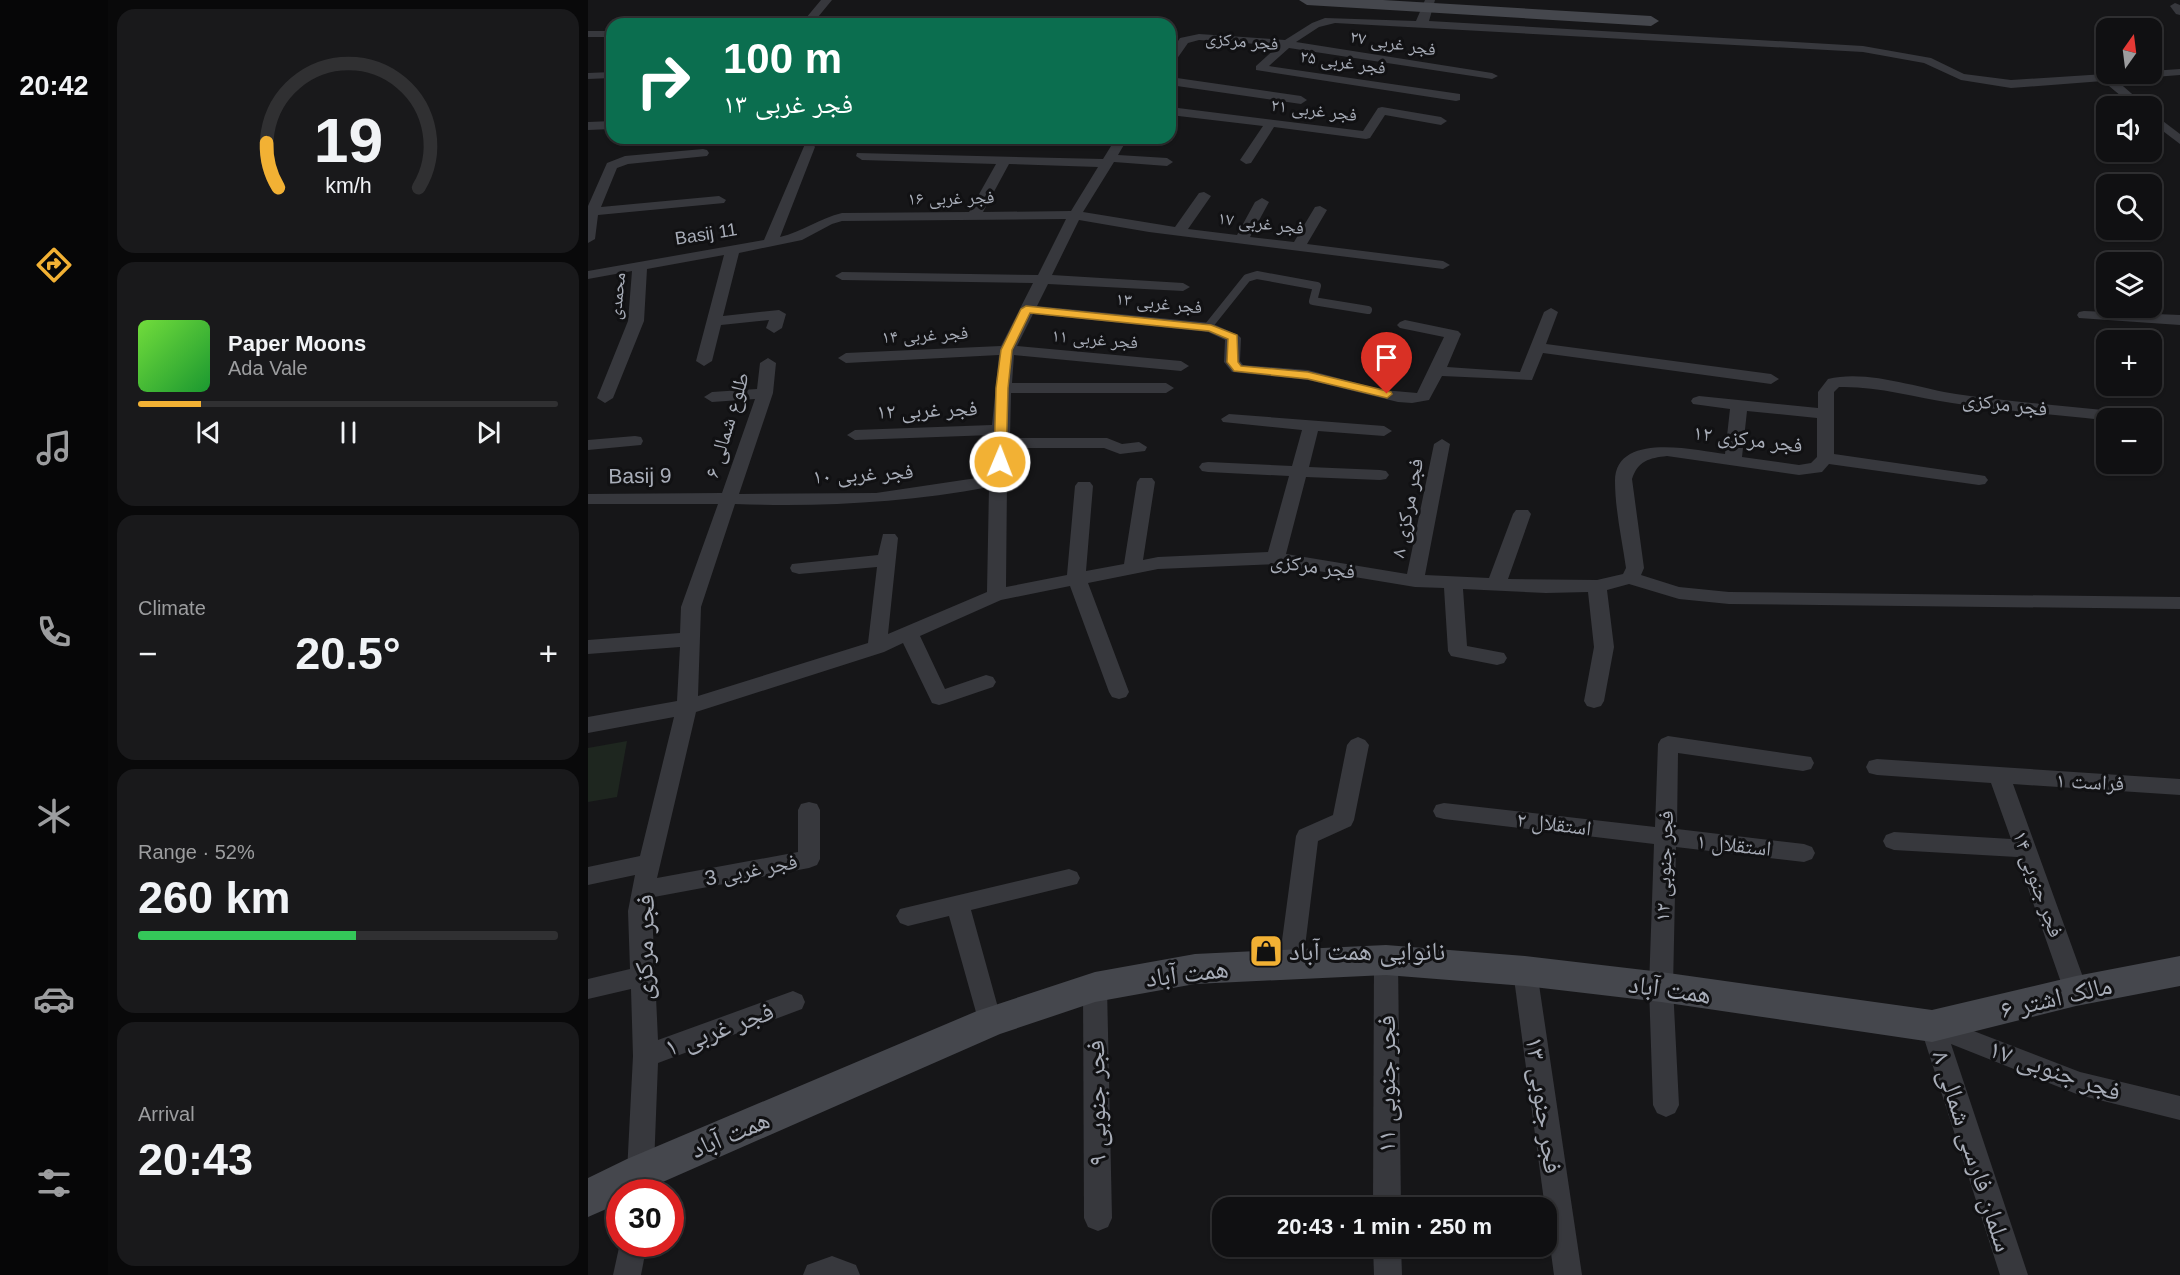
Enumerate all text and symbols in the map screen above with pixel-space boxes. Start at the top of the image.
north arrow [2096,18,2162,84]
map controls [2096,18,2162,474]
street label: فجر غربی ۲۷ [1348,26,1437,61]
street label: فجر مرکزی [1205,28,1279,55]
text: 100 m [723,35,842,82]
icon: right [624,42,702,120]
street label: فجر غربی ۲۵ [1299,46,1387,79]
text: 20:42 [19,71,89,101]
text: فجر غربی ۱۳ [723,89,853,119]
street label: فجر غربی ۲۱ [1270,95,1358,126]
button: sound [2096,96,2162,162]
text: 19 [313,106,383,175]
text: km/h [325,174,371,198]
button: search [2096,174,2162,240]
street label: فجر غربی ۱۶ [907,187,995,210]
street label: فجر غربی ۱۷ [1217,208,1305,239]
street label: Basij 11 [673,219,739,249]
icon: directions [33,244,75,286]
button: layers [2096,252,2162,318]
street label: محمدی [605,271,630,321]
street label: فجر غربی ۱۳ [1115,289,1203,318]
street label: فجر غربی ۱۴ [881,323,969,348]
street label: فجر غربی ۱۱ [1051,325,1139,354]
button: + [2096,330,2162,396]
text: Paper Moons [228,331,366,356]
pin [1361,332,1412,394]
icon: arrive [1370,341,1403,374]
text: Ada Vale [228,357,308,379]
street label: طلوع شمالی ۶ [700,369,755,481]
street label: فجر مرکزی [1961,387,2049,421]
street label: فجر غربی ۱۲ [876,396,978,425]
button: − [2096,408,2162,474]
icon: previous [192,416,225,449]
icon: pause [332,416,365,449]
icon: next [472,416,505,449]
street label: فجر مرکزی ۱۲ [1692,420,1804,458]
icon: music [33,427,75,469]
position arrow [968,430,1032,494]
street label: فجر مرکزی ۸ [1386,456,1428,560]
street label: فجر غربی ۱۰ [812,459,914,490]
street label: Basij 9 [608,463,672,488]
street label: فجر مرکزی [1269,548,1357,584]
text: Climate [138,597,206,619]
icon: phone [33,611,75,653]
text: 20.5° [295,628,401,679]
text: − [138,635,157,672]
text: + [539,635,558,672]
street label: فراست ۱ [2055,768,2125,795]
icon: climate [33,795,75,837]
street label: استقلال ۲ [1515,808,1593,840]
street label: فجر جنوبی ۱۲ [1650,810,1679,922]
street label: فجر جنوبی ۱۴ [2007,828,2068,941]
street label: استقلال ۱ [1695,829,1773,861]
text: Range · 52% [138,841,255,863]
street label: فجر غربی 3 [703,849,800,892]
text: 260 km [138,872,291,923]
street label: فجر مرکزی [628,894,661,1000]
shop icon: نانوایی همت آباد [1248,933,1284,969]
place label: نانوایی همت آباد [1289,936,1445,967]
street label: همت آباد [1144,953,1230,993]
street label: همت آباد [1627,968,1713,1010]
street label: مالک اشتر ۶ [1997,970,2115,1024]
icon: car [33,978,75,1020]
street label: فجر غربی ۱ [661,995,778,1063]
street label: فجر جنوبی ۱۱ [1371,1015,1402,1153]
street label: فجر جنوبی ۱۷ [1985,1033,2125,1108]
street label: فجر جنوبی ۱۳ [1519,1035,1568,1175]
street label: فجر جنوبی ۹ [1080,1040,1113,1166]
street label: سلمان فارسی شمالی ۸ [1925,1047,2020,1256]
text: Arrival [138,1103,195,1125]
street label: همت آباد [686,1104,774,1164]
text: 20:43 [138,1134,253,1185]
icon: filters [33,1162,75,1204]
speed limit sign: 30 [606,1179,684,1257]
text: 20:43 · 1 min · 250 m [1277,1214,1492,1239]

